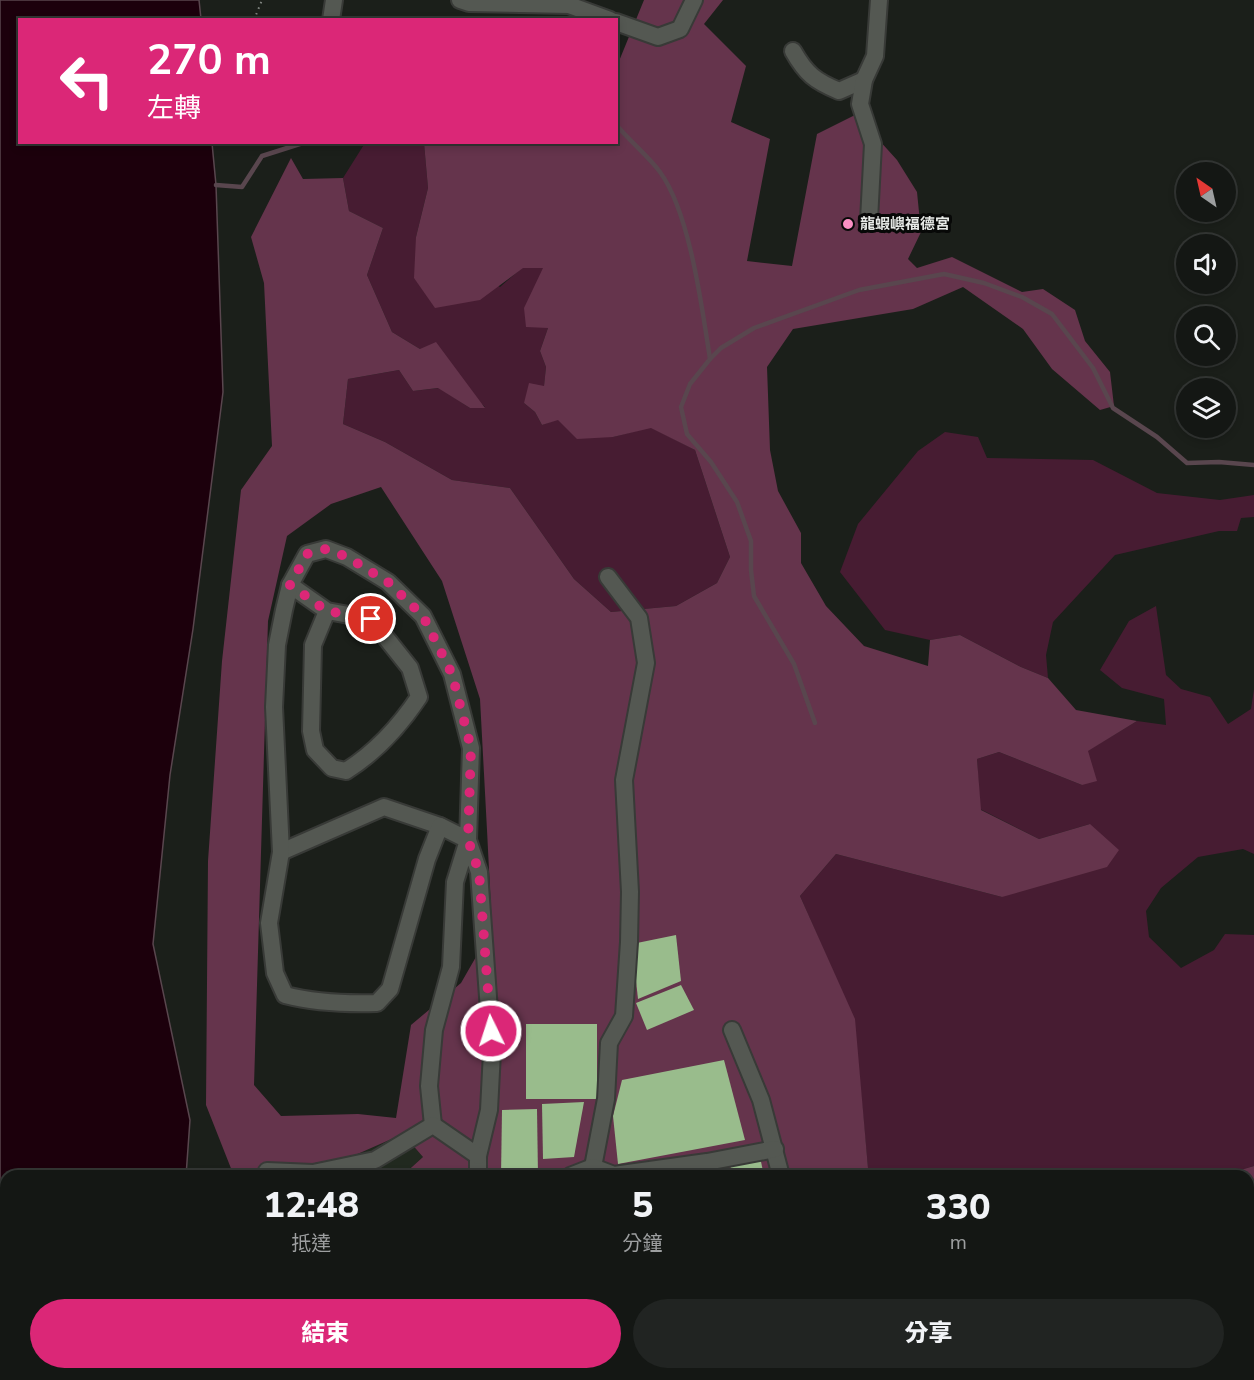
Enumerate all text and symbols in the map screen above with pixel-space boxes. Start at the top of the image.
text: 270 m [147,32,271,89]
icon: left [48,42,126,120]
text: 左轉 [147,90,201,127]
north arrow [1176,162,1236,222]
map controls [1176,162,1236,438]
place label: 龍蝦嶼福德宮 [860,214,950,234]
marker: 龍蝦嶼福德宮 [841,217,855,231]
button: sound [1176,234,1236,294]
button: search [1176,306,1236,366]
button: layers [1176,378,1236,438]
pin [345,593,396,644]
icon: arrive [354,602,387,635]
position arrow [459,999,523,1063]
text: 12:48 [263,1181,359,1230]
text: 5 [632,1181,653,1230]
text: 330 [926,1183,991,1232]
text: m [950,1229,967,1256]
text: 抵達 [291,1230,331,1257]
text: 分鐘 [622,1230,662,1257]
button: 結束 [30,1299,621,1368]
button: 分享 [633,1299,1224,1368]

